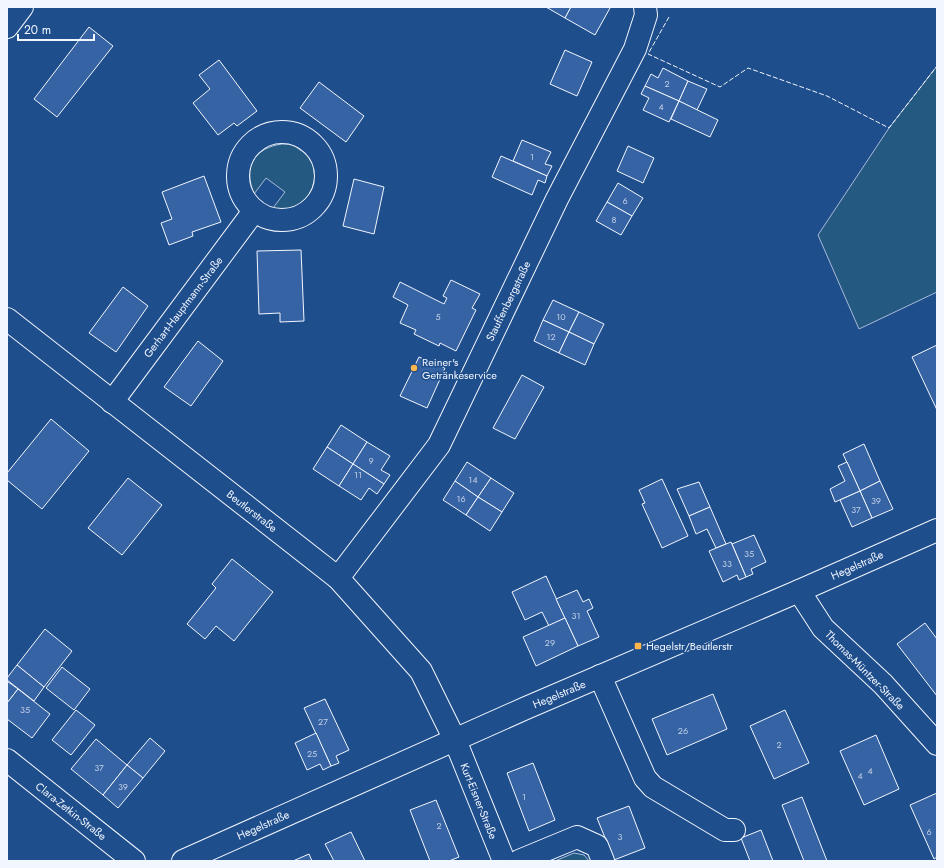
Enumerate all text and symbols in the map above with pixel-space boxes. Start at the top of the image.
scale bar [18,16,94,42]
text: 20 m [24,21,51,39]
house number: 2 [664,77,670,90]
house number: 4 [658,100,664,113]
house number: 1 [530,150,534,163]
house number: 6 [622,194,628,207]
house number: 8 [612,213,617,226]
street label: Gerhart-Hauptmann-Straße [140,253,227,361]
street label: Stauffenbergstraße [482,258,534,344]
house number: 5 [435,310,441,323]
house number: 10 [556,310,566,323]
house number: 12 [546,330,556,343]
place label: Reiner's Getränkeservice [422,354,497,383]
marker: Reiner's Getränkeservice [409,363,419,373]
house number: 9 [368,454,374,467]
house number: 11 [354,468,362,481]
house number: 14 [468,473,478,486]
street label: Beutlerstraße [223,486,281,536]
house number: 16 [456,492,466,505]
house number: 39 [871,494,881,507]
house number: 37 [851,503,861,516]
street label: Hegelstraße [828,546,886,584]
house number: 35 [744,547,754,560]
house number: 33 [722,557,732,570]
house number: 31 [572,609,580,622]
street label: Thomas-Müntzer-Straße [822,627,909,714]
house number: 29 [545,636,555,649]
place label: Hegelstr/Beutlerstr [646,638,733,654]
marker: Hegelstr/Beutlerstr [633,641,643,651]
street label: Hegelstraße [530,676,588,712]
house number: 35 [20,703,30,716]
house number: 27 [318,715,328,728]
house number: 26 [678,724,688,737]
house number: 2 [776,738,782,751]
house number: 25 [307,747,317,760]
house number: 37 [94,761,104,774]
street label: Kurt-Eisner-Straße [456,761,502,842]
house number: 4 [867,764,873,777]
house number: 4 [857,769,863,782]
street label: Clara-Zetkin-Straße [32,778,110,844]
house number: 39 [118,780,128,793]
house number: 1 [522,790,526,803]
street label: Hegelstraße [234,806,292,844]
house number: 2 [436,819,442,832]
house number: 6 [926,825,932,838]
house number: 3 [618,830,623,843]

